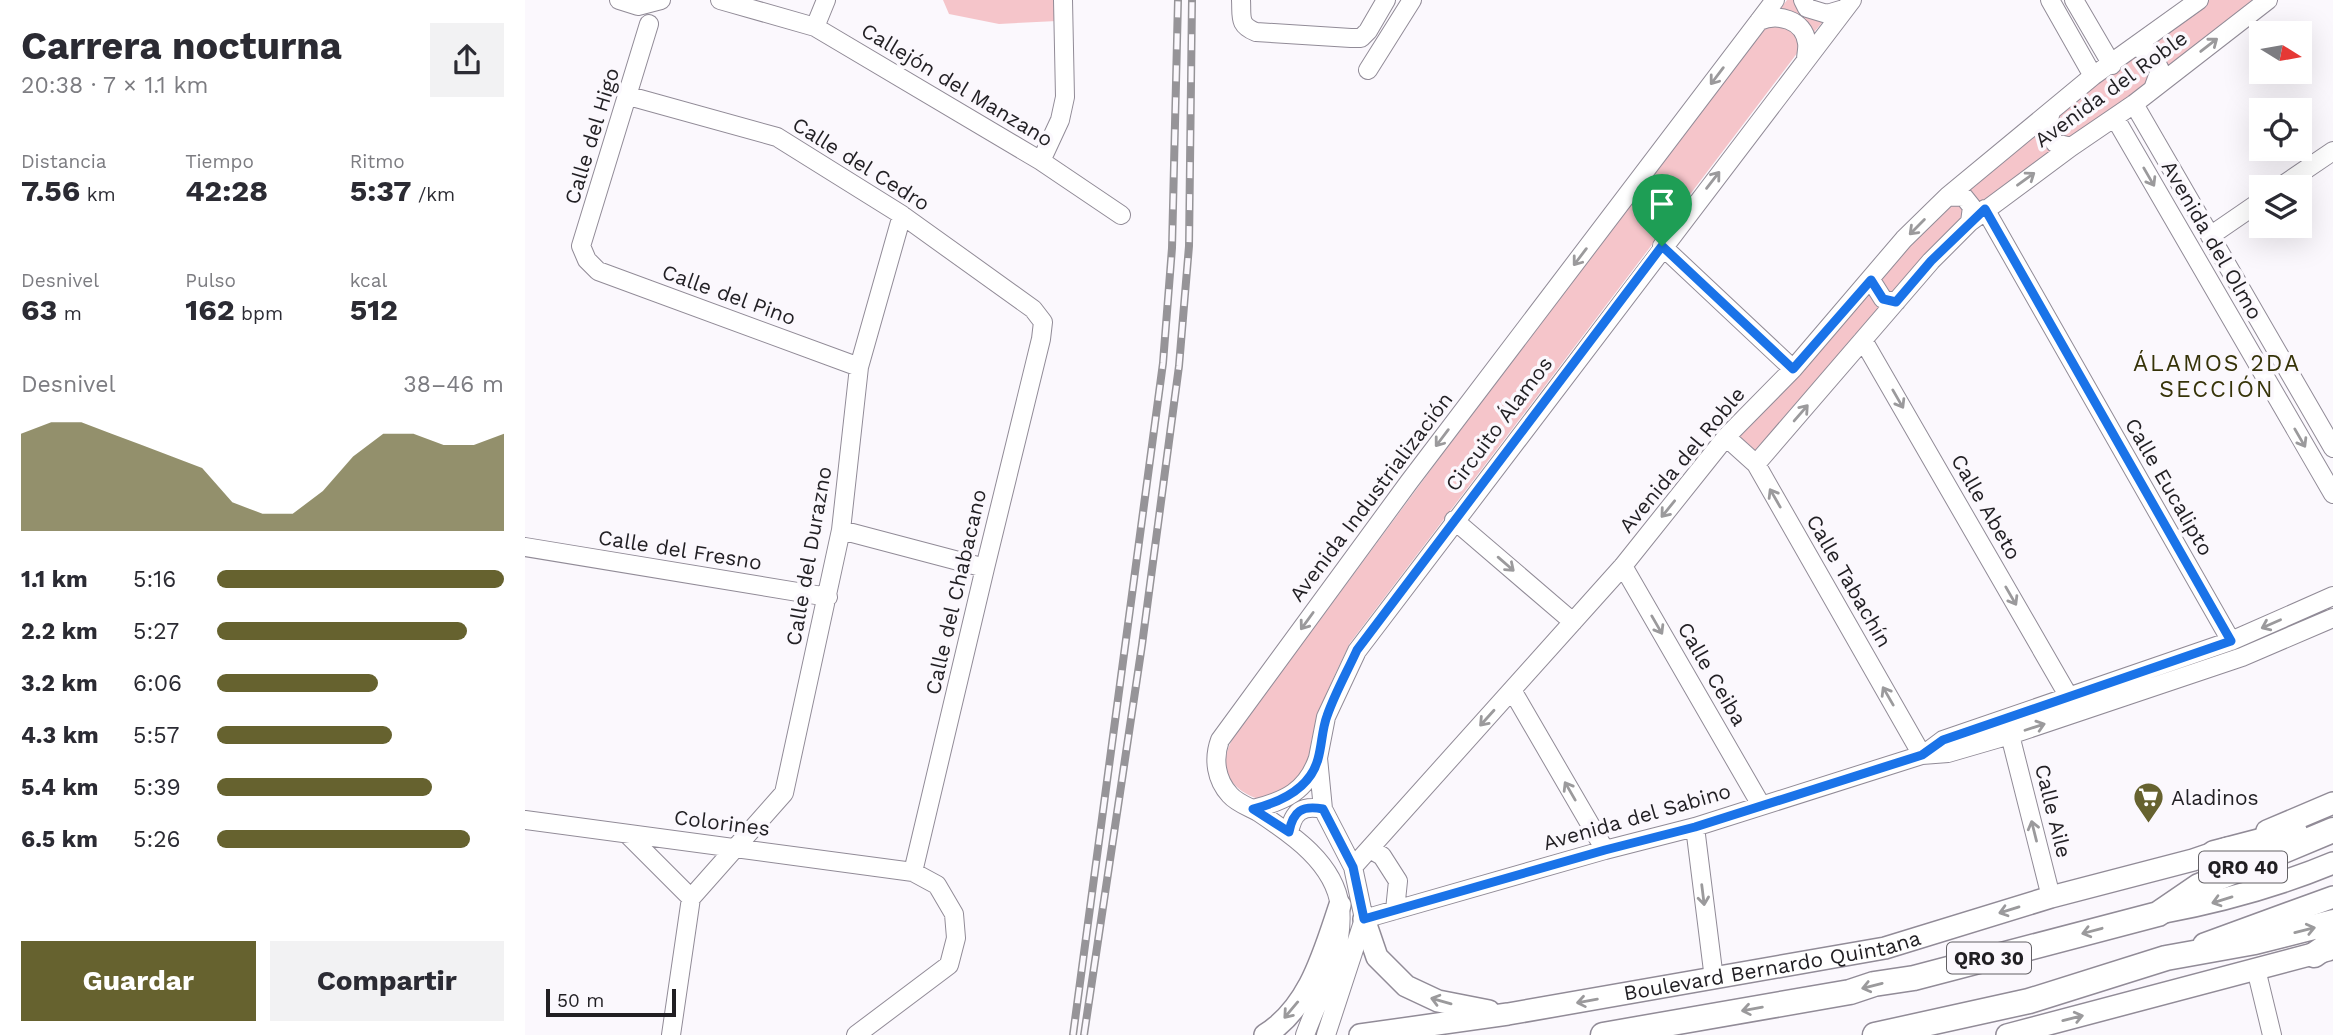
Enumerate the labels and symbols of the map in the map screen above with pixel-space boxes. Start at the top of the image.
street label: Callejón del Manzano [857,17,1058,152]
north arrow [2249,21,2312,84]
street label: Avenida del Roble [2030,25,2192,152]
one-way arrow [2200,38,2218,53]
street label: Calle del Higo [559,65,624,207]
one-way arrow [1710,66,1725,84]
street label: Calle del Cedro [788,111,935,216]
street label: Avenida del Olmo [2157,156,2268,324]
one-way arrow [2142,167,2156,187]
one-way arrow [1706,171,1721,190]
one-way arrow [2016,172,2035,187]
pin [1632,174,1692,246]
one-way arrow [1908,218,1925,235]
one-way arrow [1572,247,1587,266]
street label: Calle del Pino [659,259,799,330]
district label: ÁLAMOS 2DA SECCIÓN [2133,350,2301,403]
street label: Circuito Álamos [1440,351,1557,496]
street label: Avenida del Roble [1613,382,1750,538]
street label: Avenida Industrialización [1284,387,1458,606]
one-way arrow [1891,389,1905,409]
one-way arrow [1792,404,1808,422]
street label: Calle Eucalipto [2120,414,2219,560]
one-way arrow [2293,427,2307,447]
one-way arrow [1435,428,1450,447]
street label: Calle Abeto [1946,449,2027,564]
street label: Calle del Durazno [780,464,837,648]
street label: Calle del Chabacano [920,487,991,697]
one-way arrow [1768,489,1782,509]
one-way arrow [1660,500,1676,518]
street label: Calle Tabachín [1801,510,1897,651]
street label: Calle del Fresno [596,524,764,575]
one-way arrow [1497,556,1515,572]
one-way arrow [2004,586,2018,606]
one-way arrow [1300,611,1315,630]
one-way arrow [1650,614,1664,634]
street label: Calle Ceiba [1673,617,1752,730]
one-way arrow [2260,618,2282,631]
one-way arrow [1881,686,1894,707]
one-way arrow [1479,709,1495,727]
one-way arrow [2024,719,2046,732]
street label: Calle Aile [2030,761,2077,860]
street label: Avenida del Sabino [1540,778,1734,855]
one-way arrow [1563,781,1577,801]
supermarket icon: Aladinos [2131,781,2165,825]
place label: Aladinos [2171,785,2259,810]
street label: Colorines [673,804,771,841]
one-way arrow [2027,821,2040,843]
road number: QRO 40 [2199,852,2287,882]
one-way arrow [1697,883,1710,906]
one-way arrow [2211,894,2233,907]
one-way arrow [1998,905,2020,918]
one-way arrow [2293,923,2316,936]
street label: Boulevard Bernardo Quintana [1622,925,1924,1006]
one-way arrow [2082,925,2104,938]
road number: QRO 30 [1947,942,2031,974]
one-way arrow [1861,980,1884,993]
scale bar [546,986,675,1018]
one-way arrow [1431,993,1453,1006]
one-way arrow [1576,995,1599,1008]
one-way arrow [1283,1001,1299,1019]
one-way arrow [1741,1003,1764,1016]
one-way arrow [2062,1011,2084,1024]

